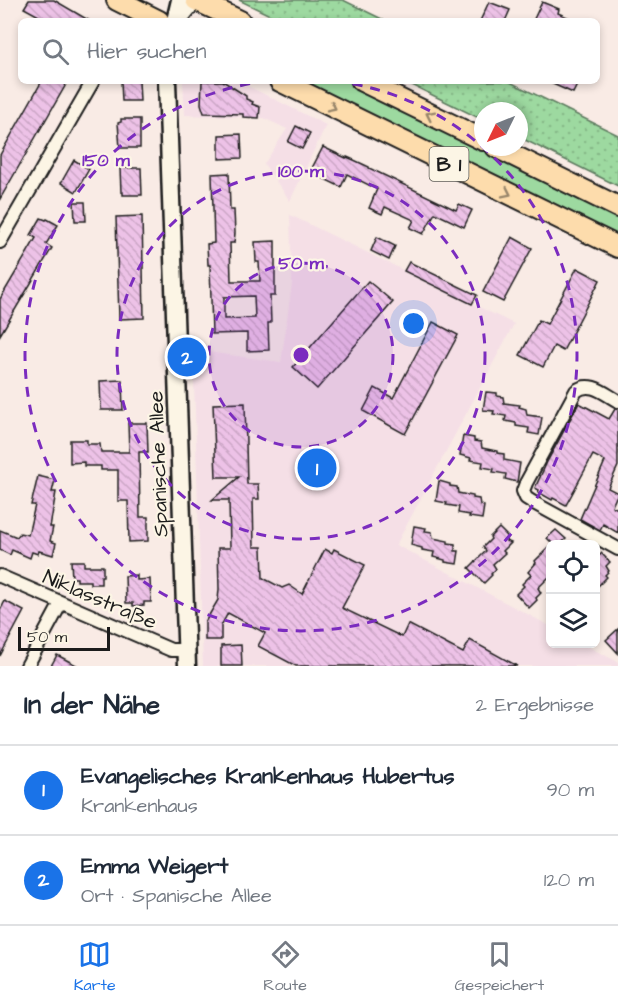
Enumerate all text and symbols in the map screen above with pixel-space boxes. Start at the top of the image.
search box [18,18,600,84]
icon: search [39,35,72,68]
text: Hier suchen [87,36,206,67]
one-way arrow [326,99,337,111]
north arrow [474,102,528,156]
one-way arrow [426,110,437,122]
road number: B 1 [430,147,468,181]
text: 150 m [82,148,131,173]
text: 100 m [278,159,325,184]
one-way arrow [501,186,512,197]
text: 50 m [278,251,325,276]
your location [399,309,428,338]
pin: 2 [168,334,207,380]
centre of rings [291,345,311,365]
street label: Spanische Allee [141,390,177,538]
pin: 1 [298,446,336,490]
map controls [546,540,600,648]
button: locate [546,540,600,594]
street label: Niklasstraße [38,562,161,637]
button: layers [546,594,600,648]
scale bar [18,624,110,652]
text: 50 m [27,626,67,648]
text: In der Nähe [24,687,160,723]
text: 2 Ergebnisse [475,691,594,719]
text: Evangelisches Krankenhaus Hubertus [81,761,454,792]
text: 1 [42,776,45,804]
text: 90 m [546,776,594,804]
text: Krankenhaus [81,792,198,820]
text: Emma Weigert [81,851,228,882]
text: 2 [38,866,49,894]
text: 120 m [544,866,594,894]
text: Ort · Spanische Allee [81,882,272,910]
tab: Karte [74,938,116,996]
tab: Route [263,938,307,996]
tab: Gespeichert [454,938,544,996]

